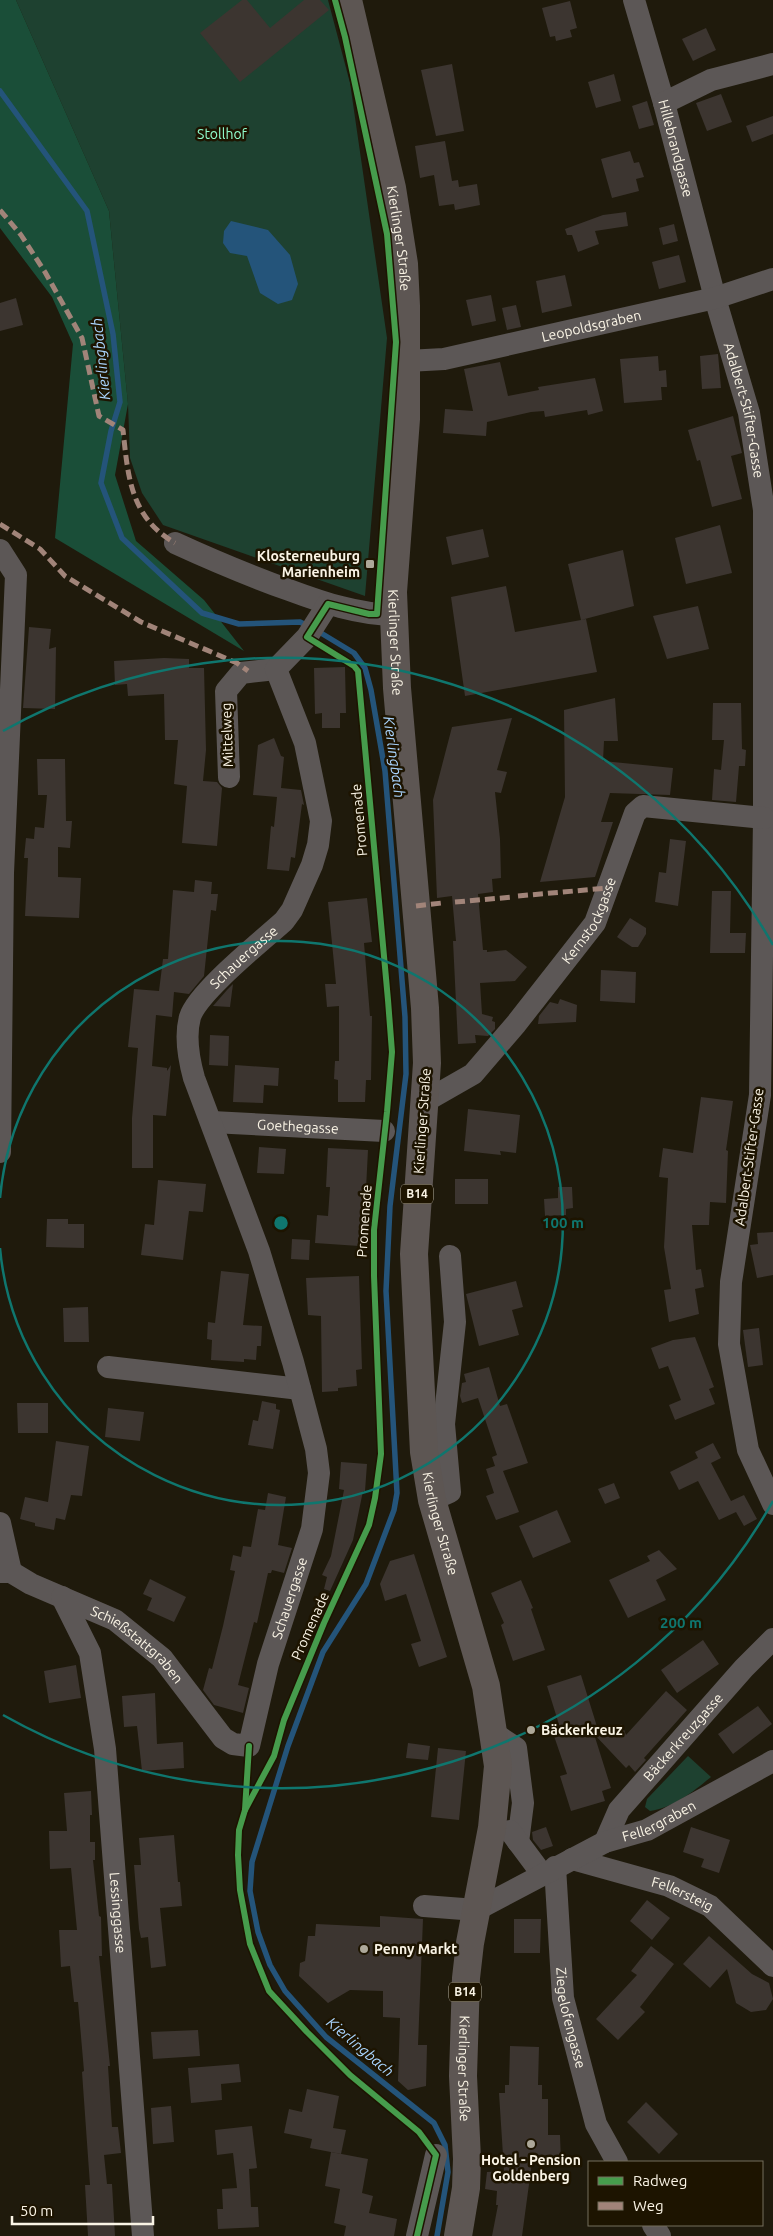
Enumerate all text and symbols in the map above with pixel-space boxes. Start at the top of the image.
street label: Hillebrandgasse [655,98,696,199]
park label: Stollhof [197,126,248,142]
street label: Kierlinger Straße [384,185,413,291]
street label: Leopoldsgraben [540,307,643,345]
water label: Kierlingbach [88,317,113,401]
street label: Adalbert-Stifter-Gasse [721,341,767,479]
place label: Klosterneuburg Marienheim [257,548,360,580]
marker: Klosterneuburg Marienheim [364,558,376,570]
street label: Kierlinger Straße [385,589,406,696]
street label: Mittelweg [218,702,236,768]
water label: Kierlingbach [380,715,409,799]
street label: Promenade [348,783,370,857]
street label: Kernstockgasse [558,875,619,967]
street label: Schauergasse [207,922,281,992]
street label: Kierlinger Straße [410,1068,434,1174]
street label: Adalbert-Stifter-Gasse [731,1087,767,1227]
street label: Goethegasse [257,1116,339,1137]
street label: Promenade [353,1184,375,1258]
road number: B14 [401,1184,433,1204]
centre of rings [272,1214,290,1232]
text: 100 m [542,1214,584,1231]
street label: Kierlinger Straße [419,1471,461,1577]
street label: Schauergasse [269,1555,310,1641]
street label: Promenade [288,1590,332,1662]
street label: Schießstattgraben [88,1603,186,1686]
text: 200 m [660,1614,702,1631]
street label: Bäckerkreuzgasse [640,1690,726,1784]
place label: Bäckerkreuz [541,1722,623,1738]
marker: Bäckerkreuz [525,1724,537,1736]
street label: Fellergraben [620,1797,698,1845]
street label: Lessinggasse [107,1871,129,1954]
street label: Fellersteig [650,1874,716,1914]
place label: Penny Markt [374,1941,457,1957]
marker: Penny Markt [358,1943,370,1955]
street label: Ziegelofengasse [553,1967,589,2070]
road number: B14 [449,1982,481,2001]
water label: Kierlingbach [323,2014,397,2080]
street label: Kierlinger Straße [455,2015,473,2122]
marker: Hotel - Pension Goldenberg [525,2138,537,2150]
place label: Hotel - Pension Goldenberg [481,2152,581,2184]
legend [588,2161,763,2226]
text: Radweg [633,2172,687,2189]
scale bar [12,2194,154,2226]
text: Weg [633,2197,664,2214]
text: 50 m [20,2202,53,2219]

